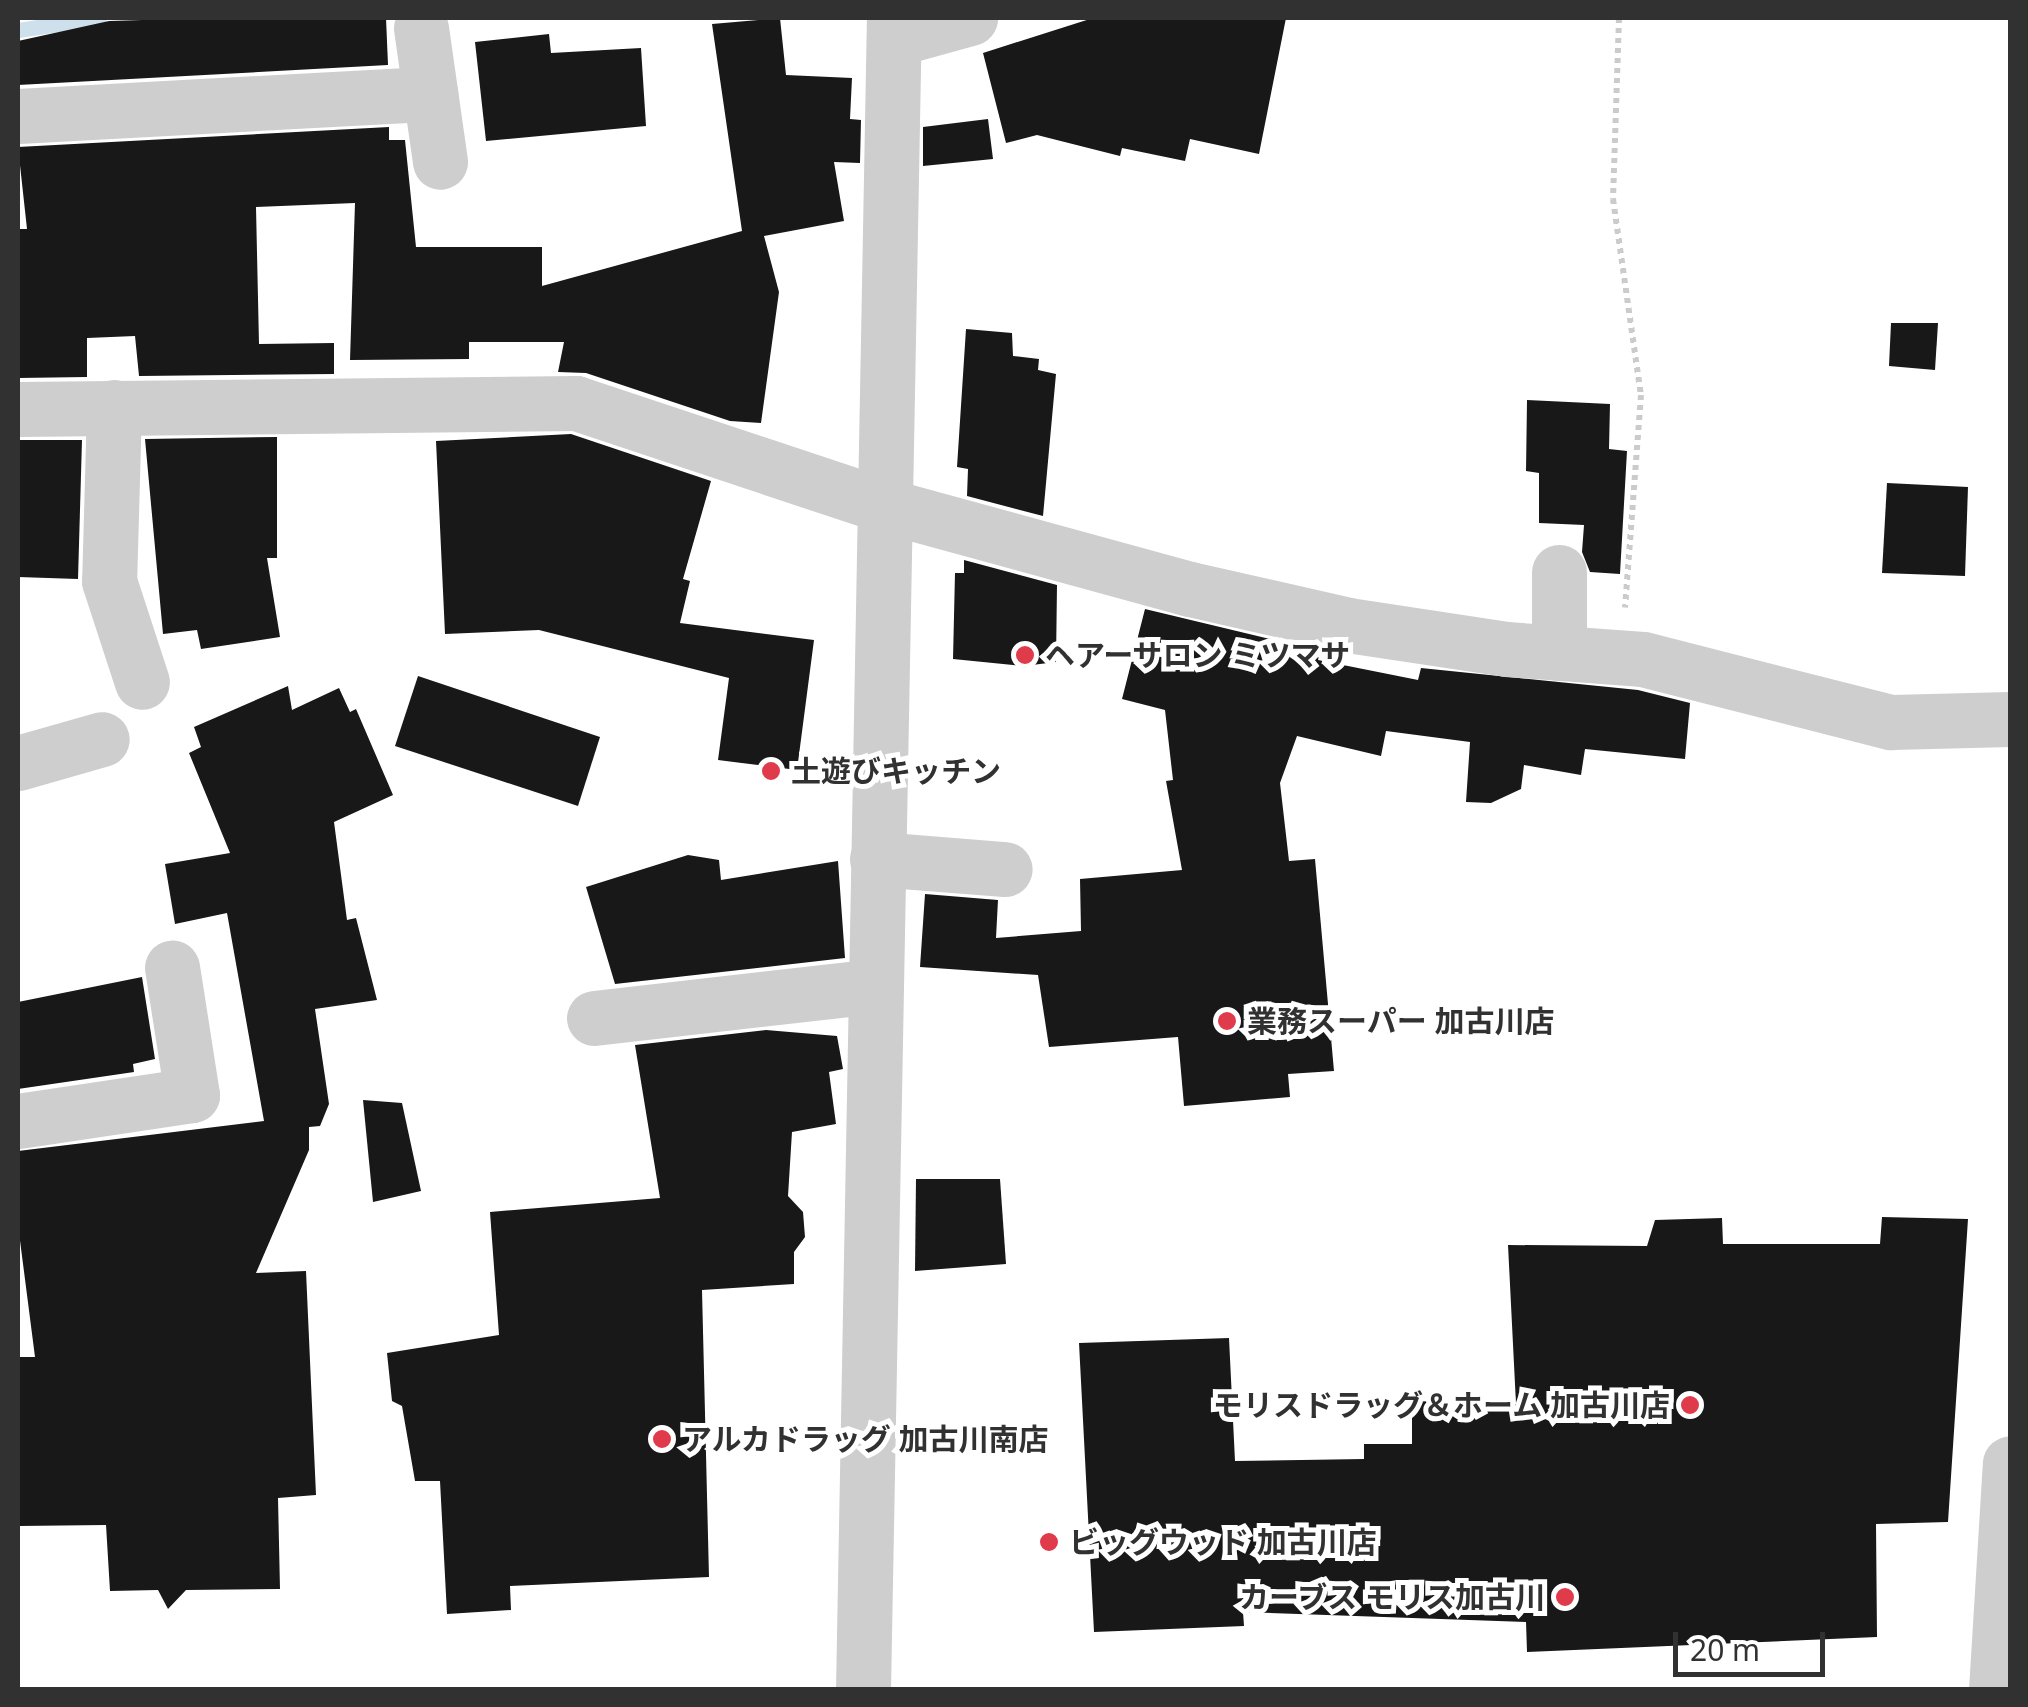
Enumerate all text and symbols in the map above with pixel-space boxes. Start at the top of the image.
place label: ヘアーサロン ミツマサ [1045,637,1351,673]
marker: ヘアーサロン ミツマサ [1014,644,1036,666]
place label: 土遊びキッチン [791,753,1001,789]
marker: 土遊びキッチン [760,760,782,782]
place label: 業務スーパー 加古川店 [1247,1003,1555,1039]
marker: 業務スーパー 加古川店 [1216,1010,1238,1032]
place label: モリスドラッグ＆ホーム 加古川店 [1212,1387,1670,1423]
marker: モリスドラッグ＆ホーム 加古川店 [1679,1394,1701,1416]
place label: アルカドラッグ 加古川南店 [682,1421,1050,1457]
marker: アルカドラッグ 加古川南店 [651,1428,673,1450]
place label: ビッグウッド 加古川店 [1069,1524,1377,1560]
marker: ビッグウッド 加古川店 [1038,1531,1060,1553]
place label: カーブス モリス加古川 [1237,1579,1545,1615]
marker: カーブス モリス加古川 [1554,1586,1576,1608]
scale bar [1678,1612,1830,1674]
text: 20 m [1690,1629,1760,1670]

